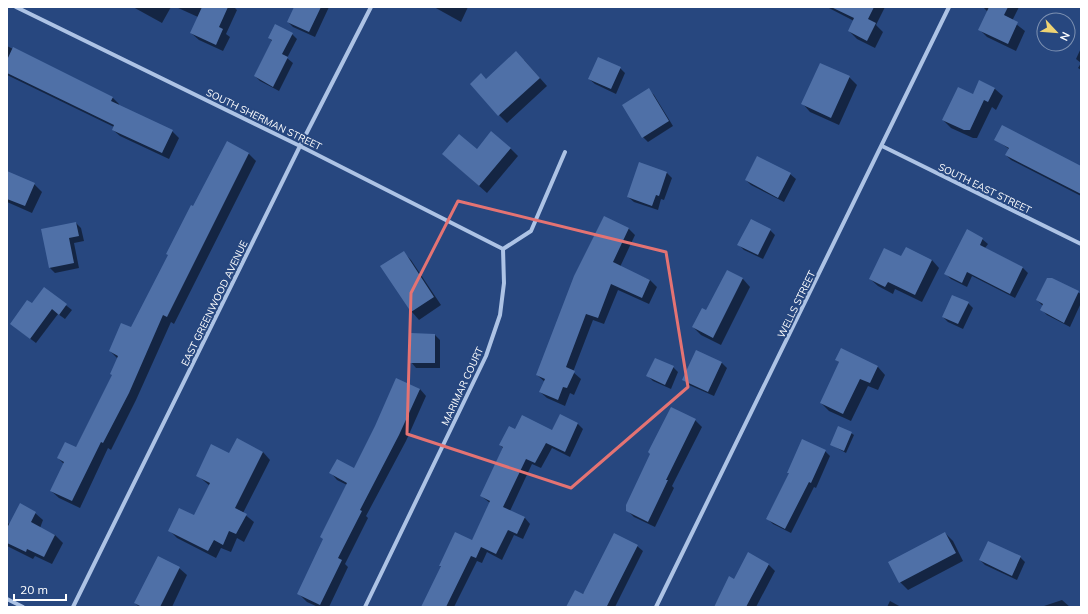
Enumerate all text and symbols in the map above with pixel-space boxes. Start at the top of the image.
north arrow [1036,12,1076,52]
text: N [1057,30,1073,43]
street label: SOUTH SHERMAN STREET [204,86,324,153]
street label: SOUTH EAST STREET [936,160,1033,217]
street label: EAST GREENWOOD AVENUE [178,238,251,368]
street label: WELLS STREET [775,268,818,340]
street label: MARIMAR COURT [439,345,486,428]
scale bar [14,576,66,602]
text: 20 m [20,582,48,597]

